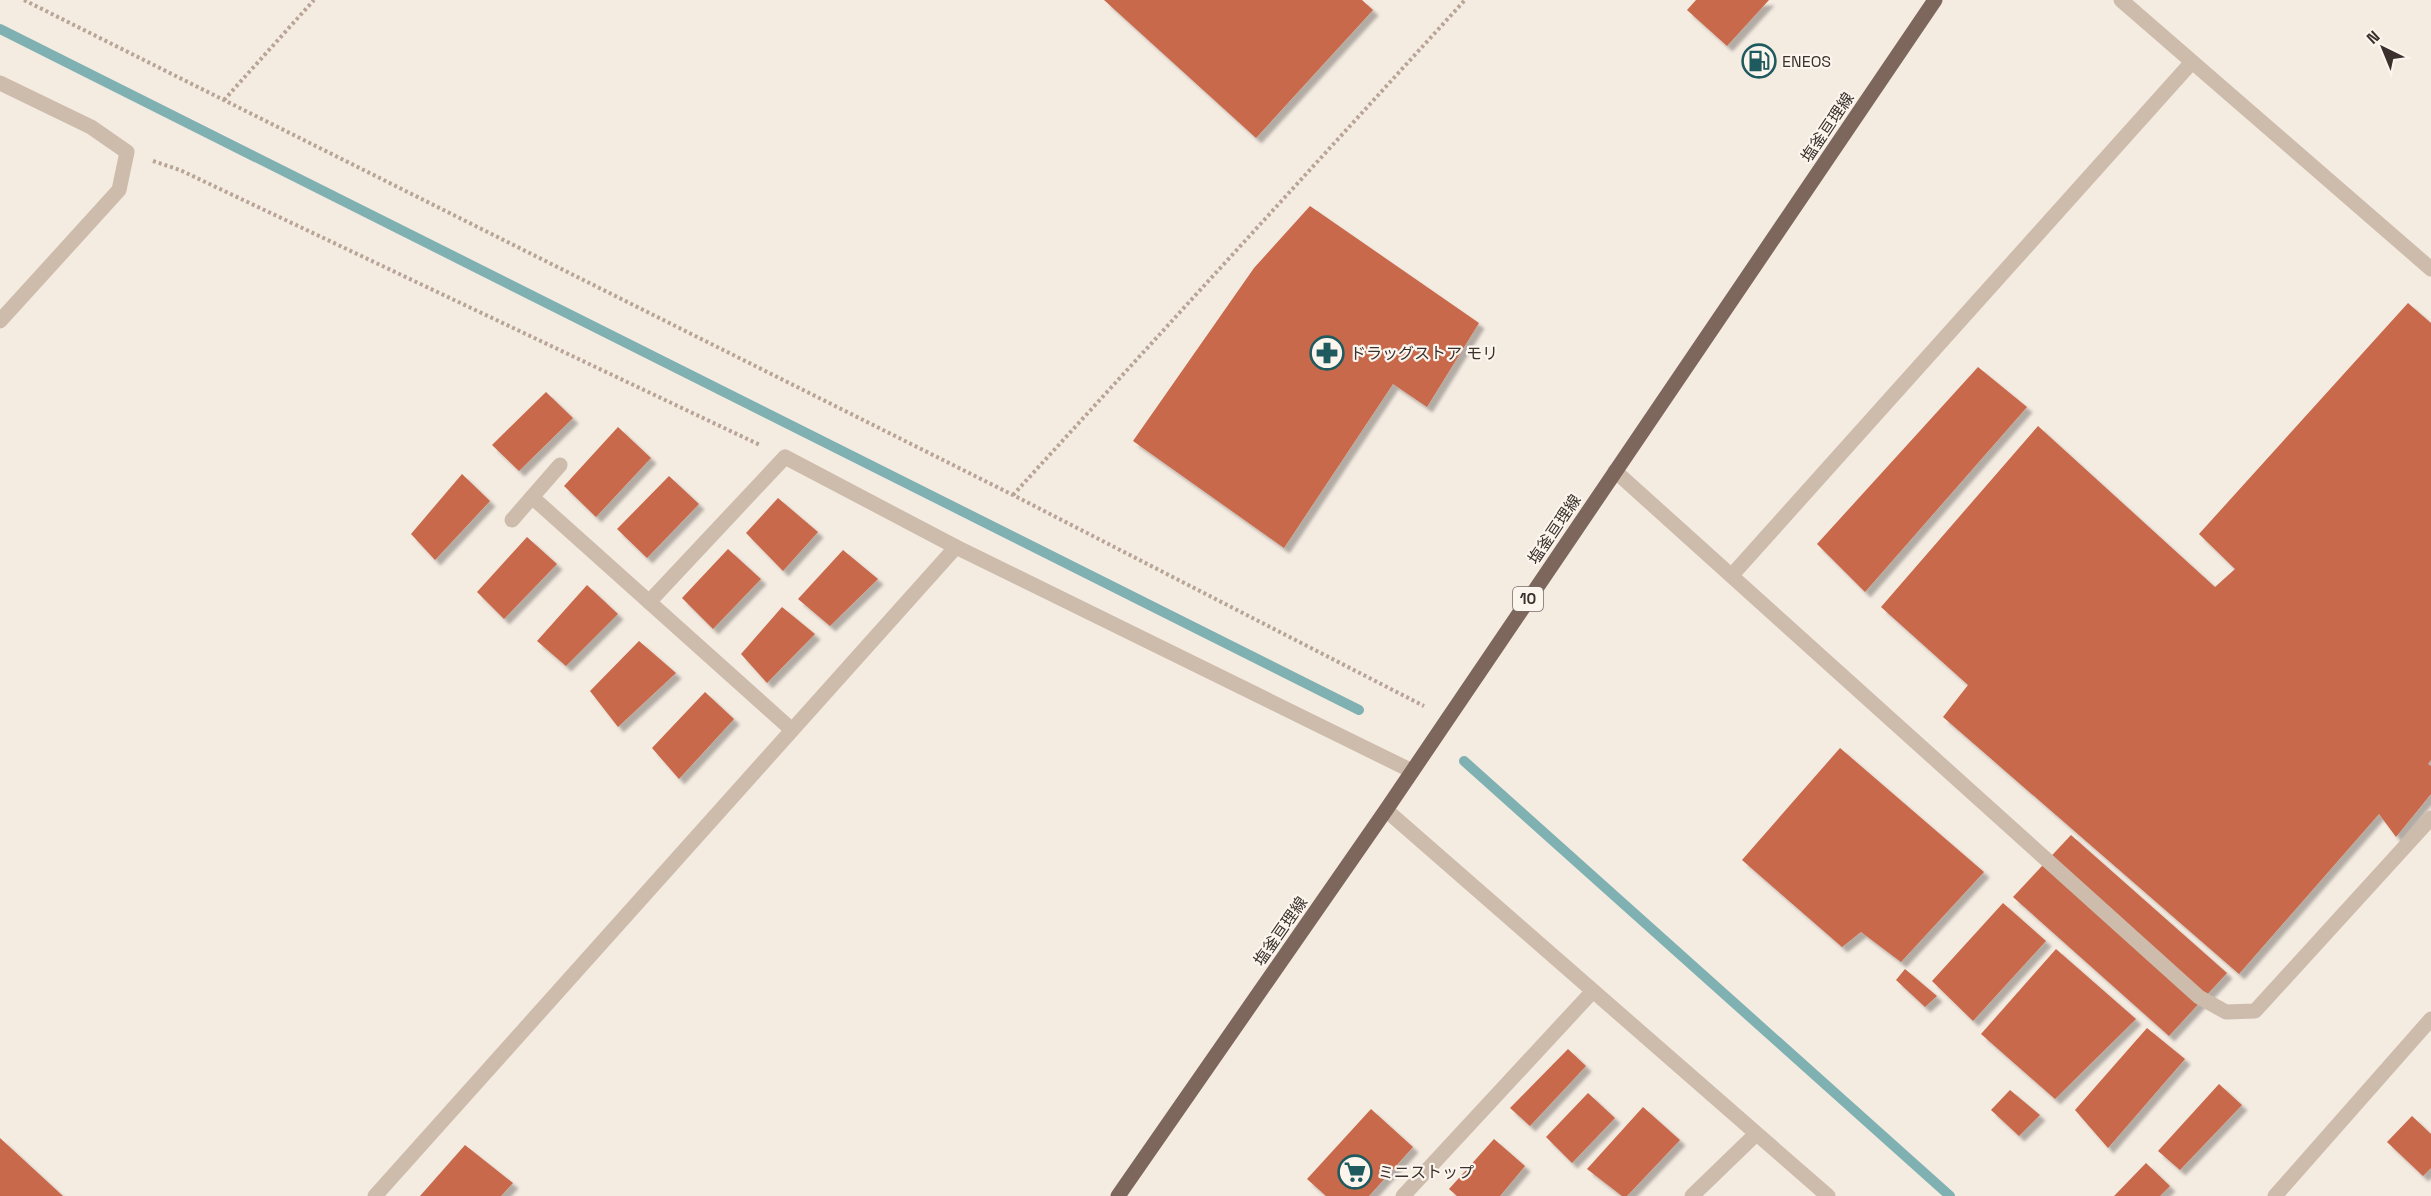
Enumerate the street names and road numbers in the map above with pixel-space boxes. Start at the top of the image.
street label: 塩釜亘理線 [1796,88,1858,166]
street label: 塩釜亘理線 [1523,490,1585,568]
road number: 10 [1513,587,1543,611]
street label: 塩釜亘理線 [1249,892,1312,970]

